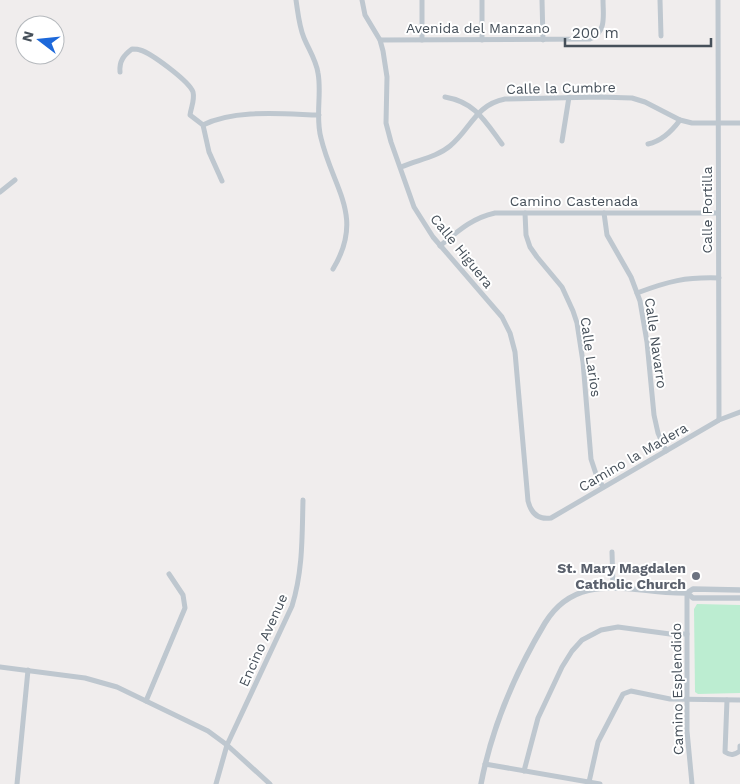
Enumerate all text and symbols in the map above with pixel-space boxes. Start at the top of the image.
north arrow [15,15,65,65]
scale bar [565,15,711,47]
street label: Avenida del Manzano [406,20,550,36]
text: 200 m [572,24,619,42]
text: N [18,29,37,44]
street label: Calle la Cumbre [506,79,616,97]
street label: Calle Portilla [699,166,715,254]
street label: Camino Castenada [510,193,638,209]
street label: Calle Higuera [427,211,497,291]
street label: Calle Navarro [642,297,670,389]
street label: Calle Larios [577,316,605,398]
street label: Camino la Madera [576,419,690,495]
place label: St. Mary Magdalen Catholic Church [557,560,686,592]
marker: St. Mary Magdalen Catholic Church [690,570,702,582]
street label: Encino Avenue [235,591,291,689]
street label: Camino Esplendido [668,623,686,755]

